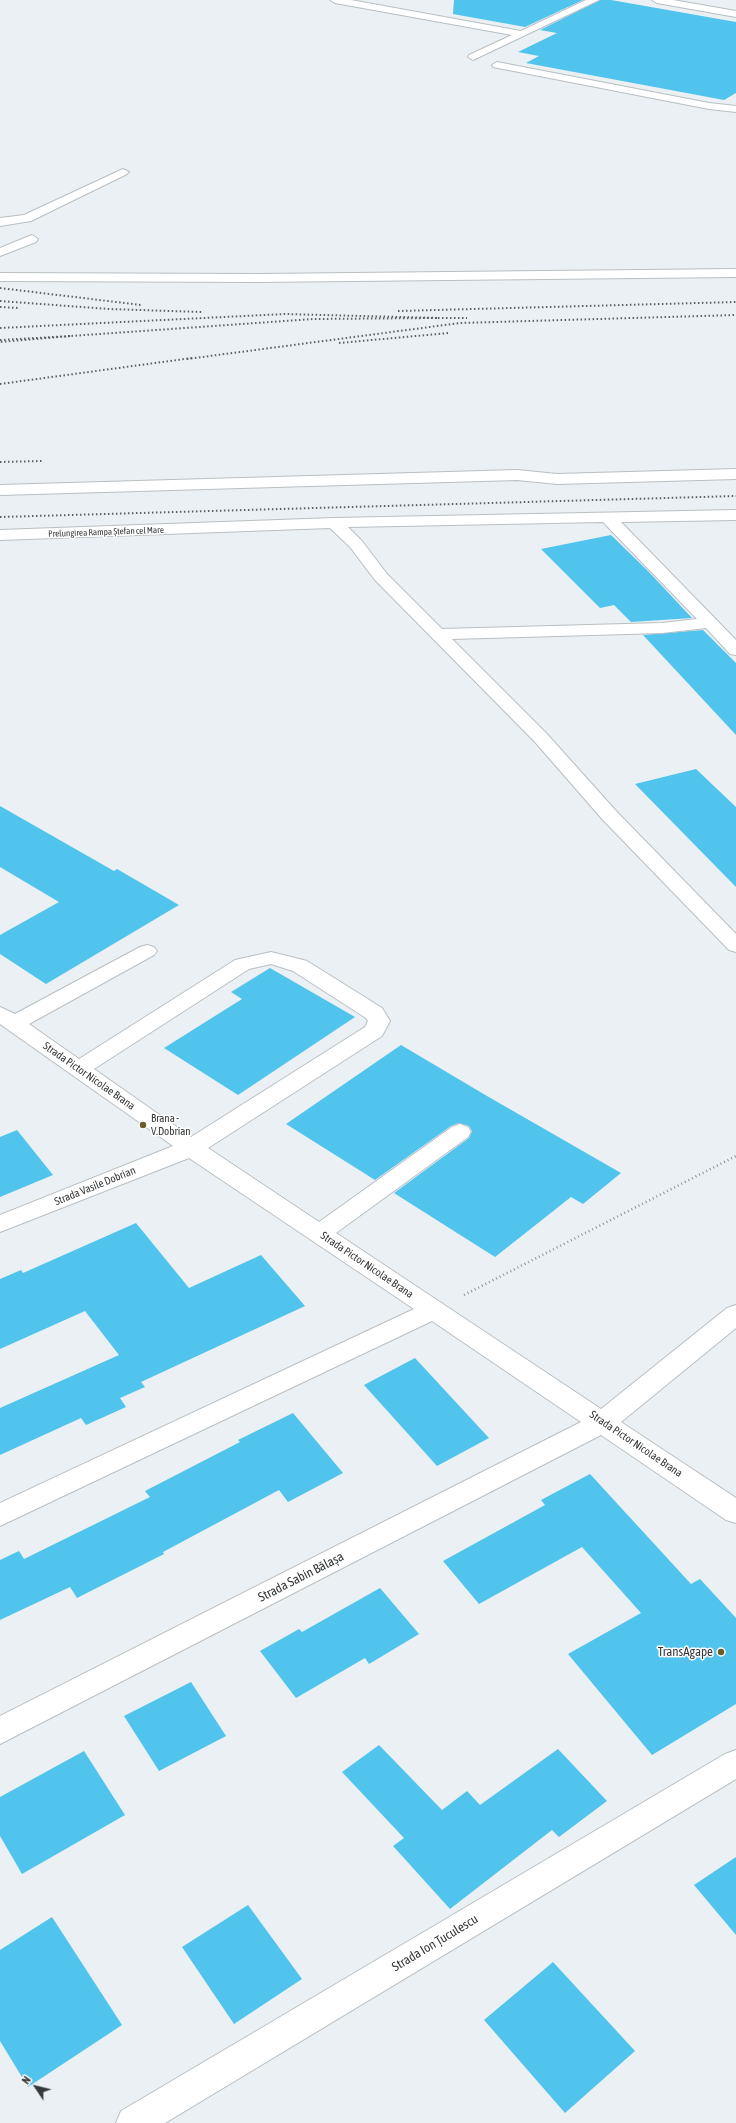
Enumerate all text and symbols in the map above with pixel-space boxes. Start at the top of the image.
street label: Prelungirea Rampa Ștefan cel Mare [48,525,164,539]
street label: Strada Pictor Nicolae Brana [41,1039,137,1113]
place label: Brana - V.Dobrian [151,1112,191,1138]
marker: Brana - V.Dobrian [138,1120,148,1130]
street label: Strada Vasile Dobrian [52,1164,138,1208]
street label: Strada Pictor Nicolae Brana [318,1229,416,1301]
street label: Strada Pictor Nicolae Brana [587,1408,685,1480]
street label: Strada Sabin Bălașa [256,1549,346,1605]
place label: TransAgape [658,1644,713,1660]
marker: TransAgape [716,1647,726,1657]
street label: Strada Ion Țuculescu [389,1911,481,1975]
north arrow [16,2067,56,2107]
text: N [19,2074,33,2086]

